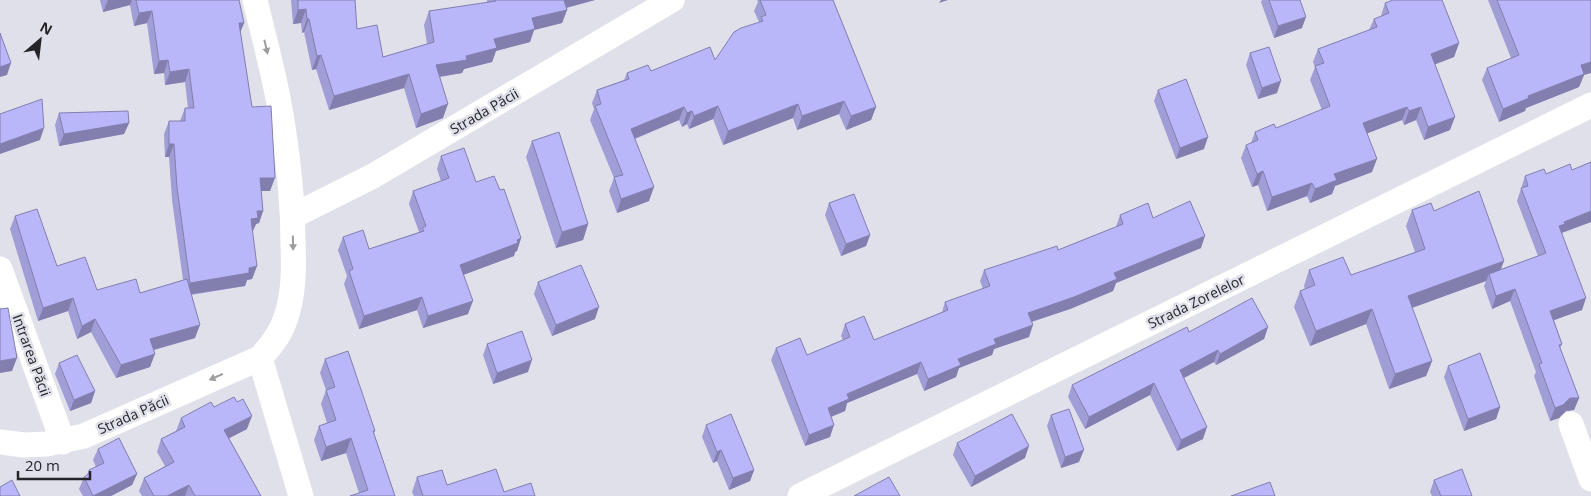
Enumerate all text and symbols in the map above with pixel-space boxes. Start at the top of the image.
north arrow [15,15,65,65]
text: N [37,17,56,39]
one-way arrow [262,40,270,55]
street label: Strada Păcii [446,84,522,138]
one-way arrow [289,235,297,251]
street label: Strada Zorelelor [1145,269,1248,333]
street label: Intrarea Păcii [8,311,56,399]
one-way arrow [209,374,223,382]
street label: Strada Păcii [94,390,172,438]
scale bar [18,448,90,480]
text: 20 m [25,455,60,475]

